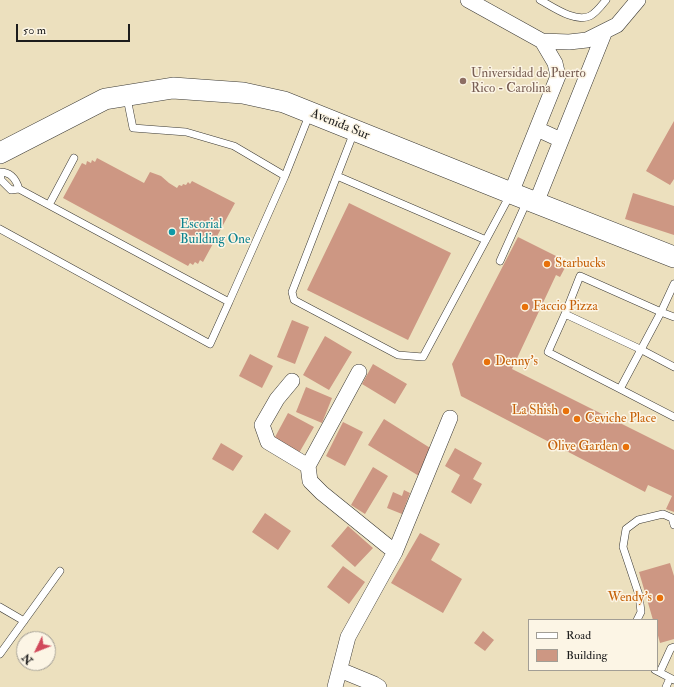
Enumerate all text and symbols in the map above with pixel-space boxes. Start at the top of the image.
scale bar [18,16,132,42]
text: 50 m [23,23,46,38]
place label: Universidad de Puerto Rico - Carolina [471,66,586,97]
marker: Universidad de Puerto Rico - Carolina [458,76,468,86]
street label: Avenida Sur [308,106,372,144]
place label: Escorial Building One [180,217,250,248]
marker: Escorial Building One [167,227,177,237]
place label: Starbucks [555,256,606,272]
marker: Starbucks [542,259,552,269]
place label: Faccio Pizza [533,299,598,315]
marker: Faccio Pizza [520,302,530,312]
place label: Denny's [495,354,538,370]
marker: Denny's [482,357,492,367]
place label: La Shish [512,403,558,419]
marker: La Shish [561,406,571,416]
place label: Ceviche Place [585,411,656,427]
marker: Ceviche Place [572,414,582,424]
place label: Olive Garden [548,439,618,455]
marker: Olive Garden [621,442,631,452]
place label: Wendy's [608,590,652,606]
marker: Wendy's [655,593,665,603]
legend [528,619,658,671]
text: Road [566,628,591,643]
north arrow [16,631,56,671]
text: Building [566,648,607,663]
text: N [19,651,36,667]

